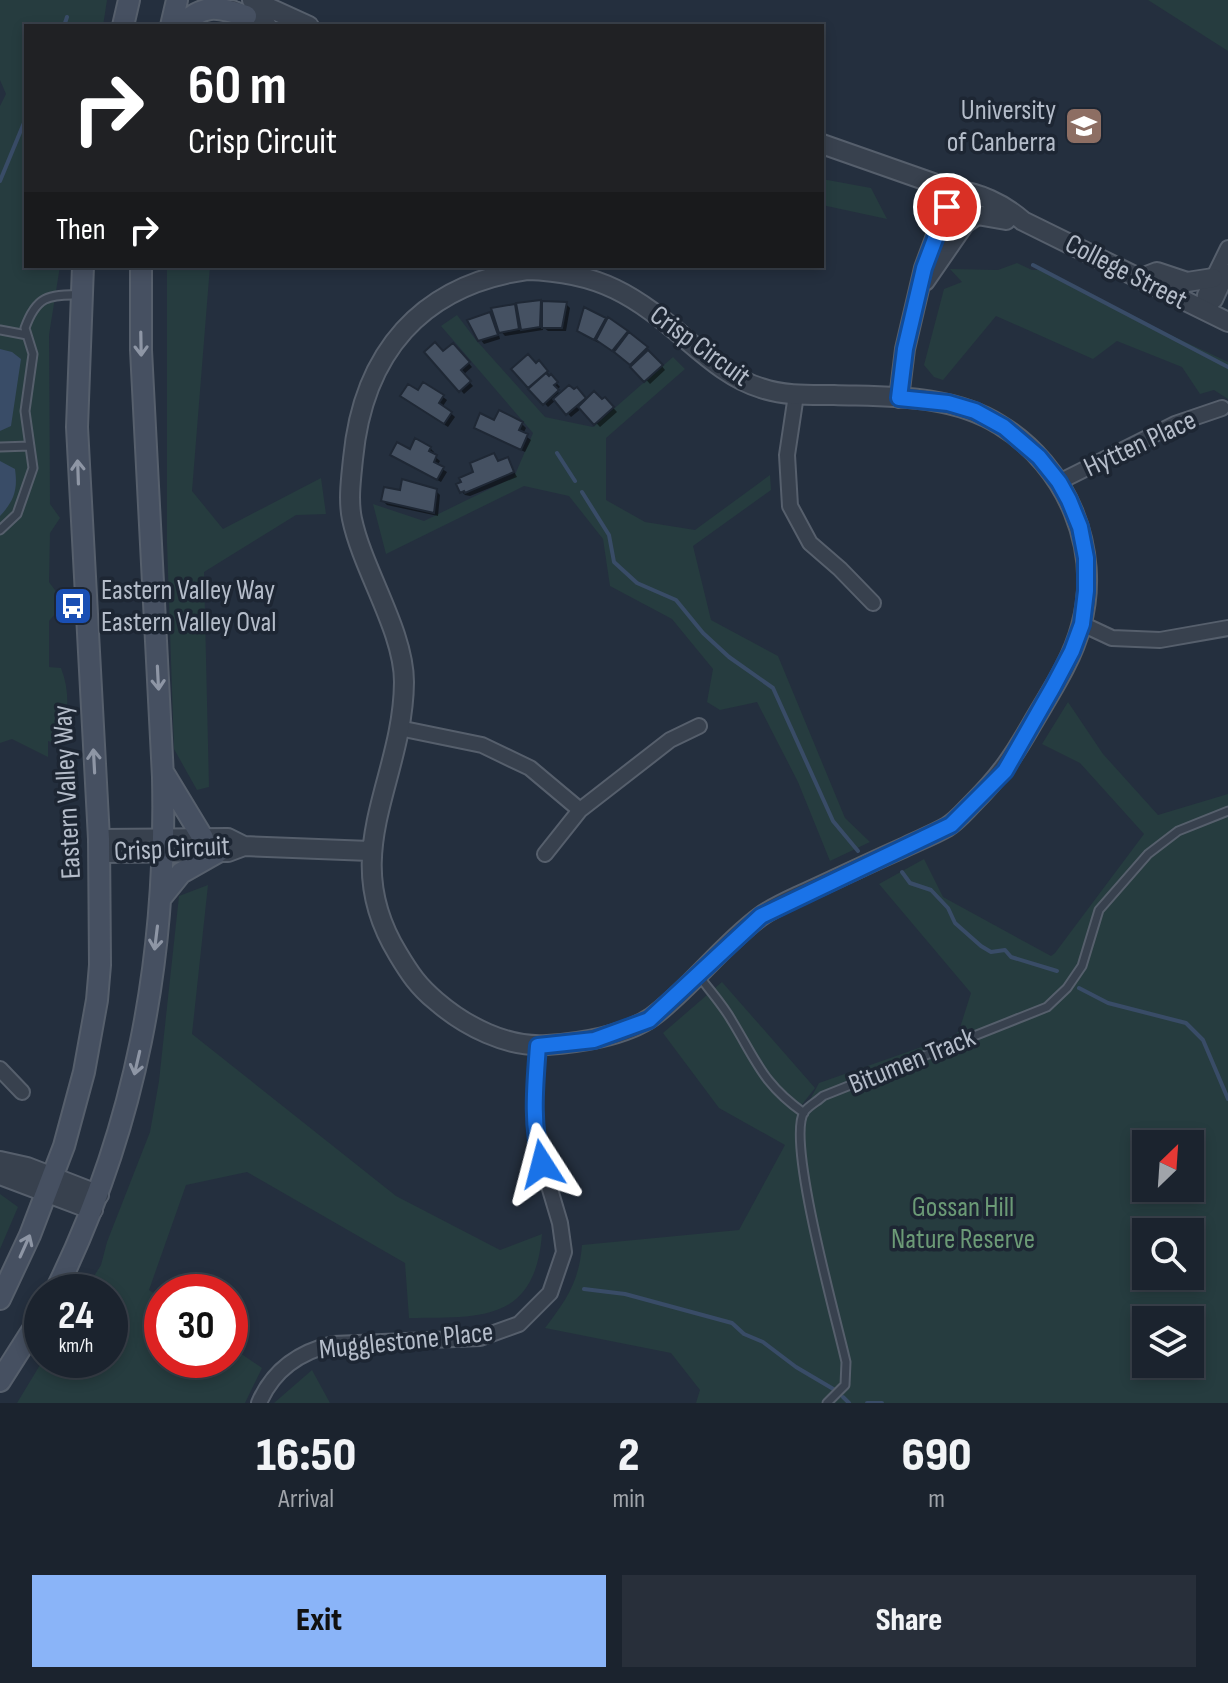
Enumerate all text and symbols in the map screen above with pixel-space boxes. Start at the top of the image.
text: 60 m [188,53,287,120]
icon: right [56,56,160,160]
place label: University of Canberra [947,94,1056,159]
school or university icon: University of Canberra [1063,105,1105,147]
text: Crisp Circuit [188,121,337,164]
pin [913,173,981,241]
icon: arrive [925,185,969,229]
icon: right [122,208,166,252]
text: Then [56,212,106,248]
street label: College Street [1059,227,1193,317]
street label: Crisp Circuit [643,299,757,393]
one-way arrow [133,330,149,357]
street label: Hytten Place [1079,404,1201,484]
one-way arrow [70,459,85,486]
place label: Eastern Valley Way Eastern Valley Oval [101,574,276,639]
bus stop icon: Eastern Valley Way Eastern Valley Oval [52,585,94,627]
one-way arrow [151,664,166,691]
street label: Eastern Valley Way [46,704,88,880]
one-way arrow [86,748,101,775]
street label: Crisp Circuit [113,829,231,869]
one-way arrow [149,924,164,951]
street label: Bitumen Track [844,1021,980,1101]
one-way arrow [129,1049,144,1075]
position arrow [500,1122,584,1206]
north arrow [1132,1130,1204,1202]
map controls [1132,1130,1204,1378]
park label: Gossan Hill Nature Reserve [891,1191,1035,1256]
button: search [1132,1218,1204,1290]
one-way arrow [18,1235,33,1259]
speed limit sign: 30 [144,1274,248,1378]
text: 24 [58,1292,94,1340]
button: layers [1132,1306,1204,1378]
street label: Mugglestone Place [317,1315,495,1367]
text: km/h [59,1334,93,1358]
text: 16:50 [256,1427,356,1484]
text: 2 [618,1427,640,1484]
text: 690 [901,1427,972,1484]
text: Arrival [278,1484,334,1515]
text: min [613,1484,645,1515]
text: m [928,1484,945,1515]
button: Exit [32,1575,606,1667]
button: Share [622,1575,1196,1667]

